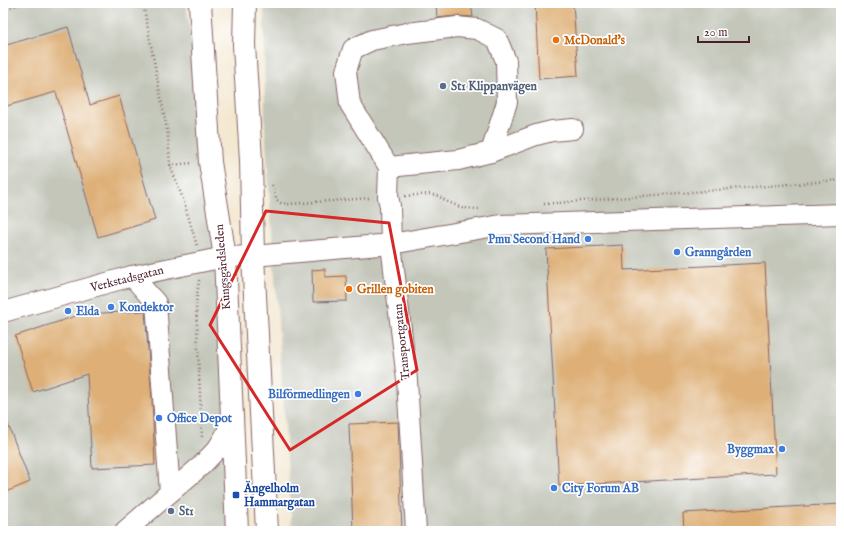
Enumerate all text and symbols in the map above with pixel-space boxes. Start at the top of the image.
scale bar [698,18,749,44]
text: 20 m [704,25,727,40]
place label: McDonald's [564,33,626,48]
marker: McDonald's [551,35,561,45]
place label: St1 Klippanvägen [451,79,537,95]
marker: St1 Klippanvägen [438,81,448,91]
street label: Kungsgårdsleden [212,223,234,310]
place label: Pmu Second Hand [488,232,581,247]
marker: Pmu Second Hand [583,234,593,244]
place label: Granngården [685,245,752,261]
marker: Granngården [672,247,682,257]
street label: Verkstadsgatan [88,262,166,296]
place label: Grillen gobiten [357,282,434,298]
marker: Grillen gobiten [344,284,354,294]
place label: Kondektor [119,300,174,315]
marker: Kondektor [106,302,116,312]
street label: Transportgatan [390,302,414,381]
place label: Elda [76,304,100,319]
marker: Elda [63,306,73,316]
place label: Bilförmedlingen [268,387,351,403]
marker: Bilförmedlingen [353,389,363,399]
place label: Office Depot [167,411,233,427]
marker: Office Depot [154,413,164,423]
place label: Byggmax [727,442,774,458]
marker: Byggmax [777,444,787,454]
place label: Ängelholm Hammargatan [243,480,316,511]
place label: City Forum AB [562,481,639,497]
marker: City Forum AB [549,483,559,493]
marker: Ängelholm Hammargatan [231,490,241,500]
place label: St1 [179,504,194,519]
marker: St1 [166,506,176,516]

